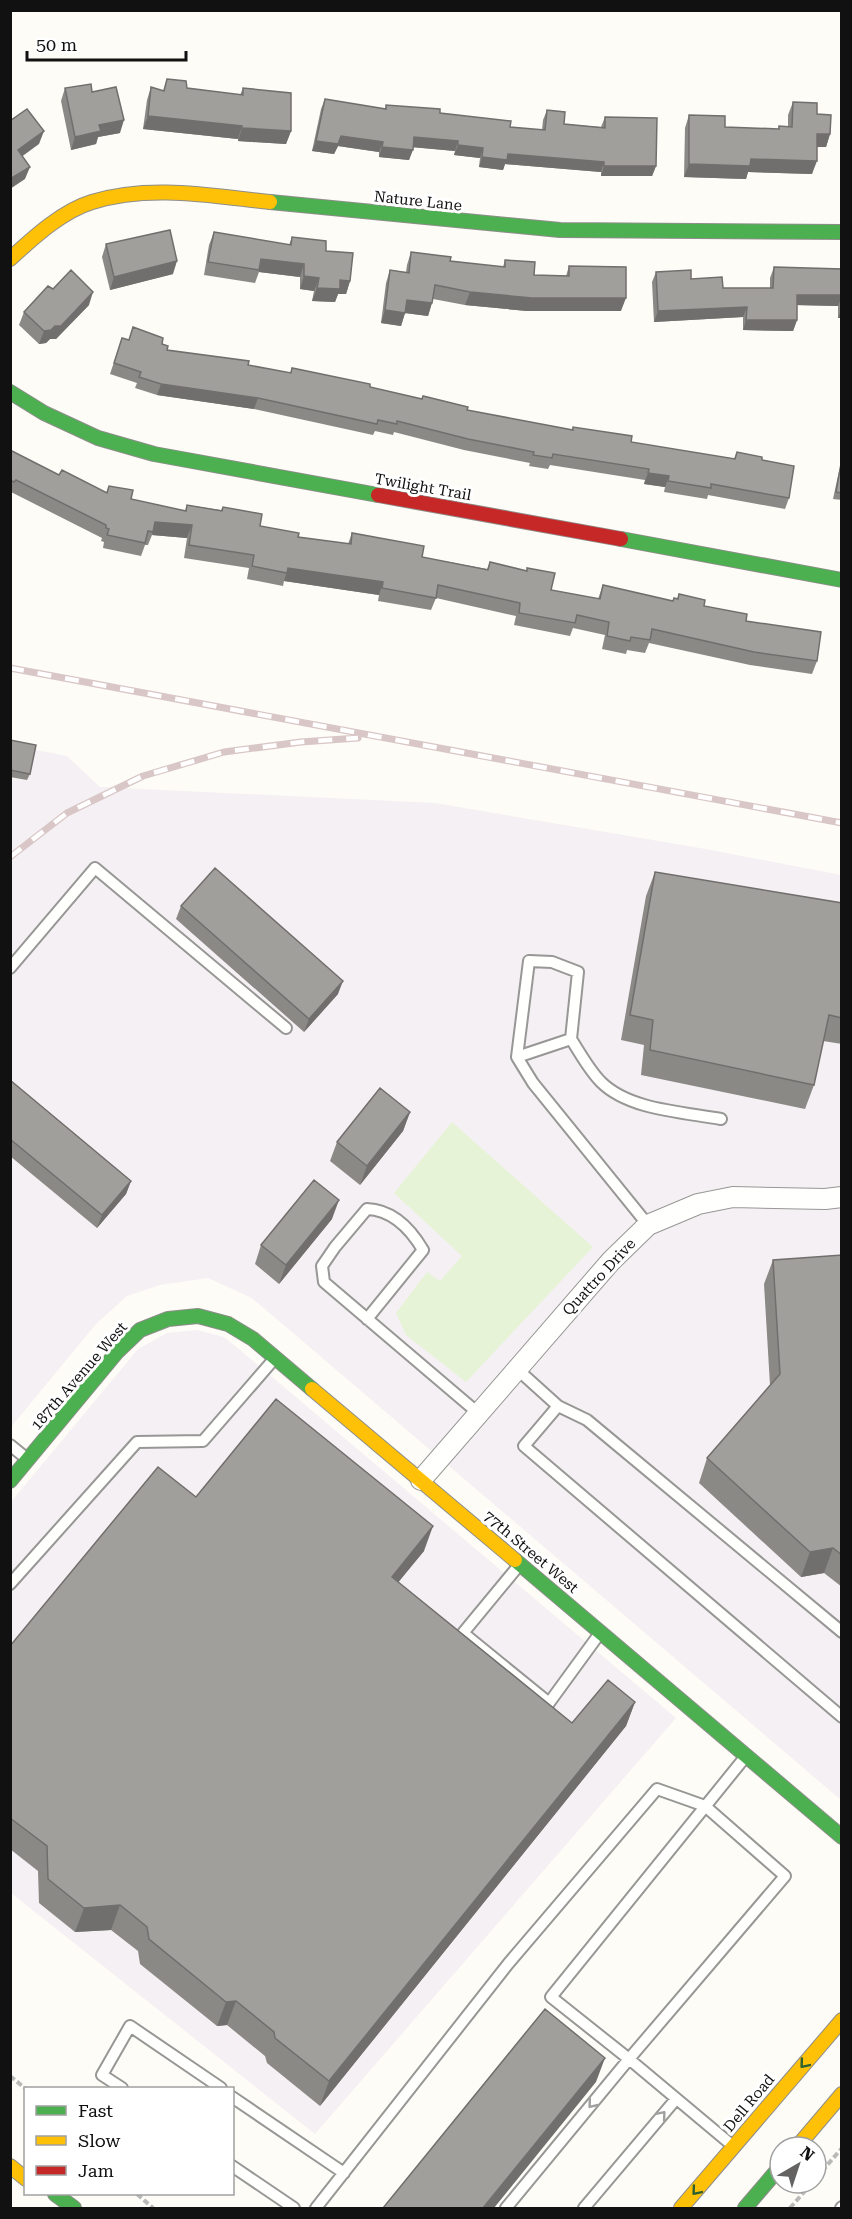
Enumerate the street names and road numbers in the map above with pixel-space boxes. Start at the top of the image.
street label: Nature Lane [373,187,463,215]
street label: Twilight Trail [373,470,473,504]
street label: Quattro Drive [559,1235,639,1319]
street label: 187th Avenue West [27,1318,131,1434]
street label: 77th Street West [480,1507,582,1597]
street label: Dell Road [720,2070,779,2135]

